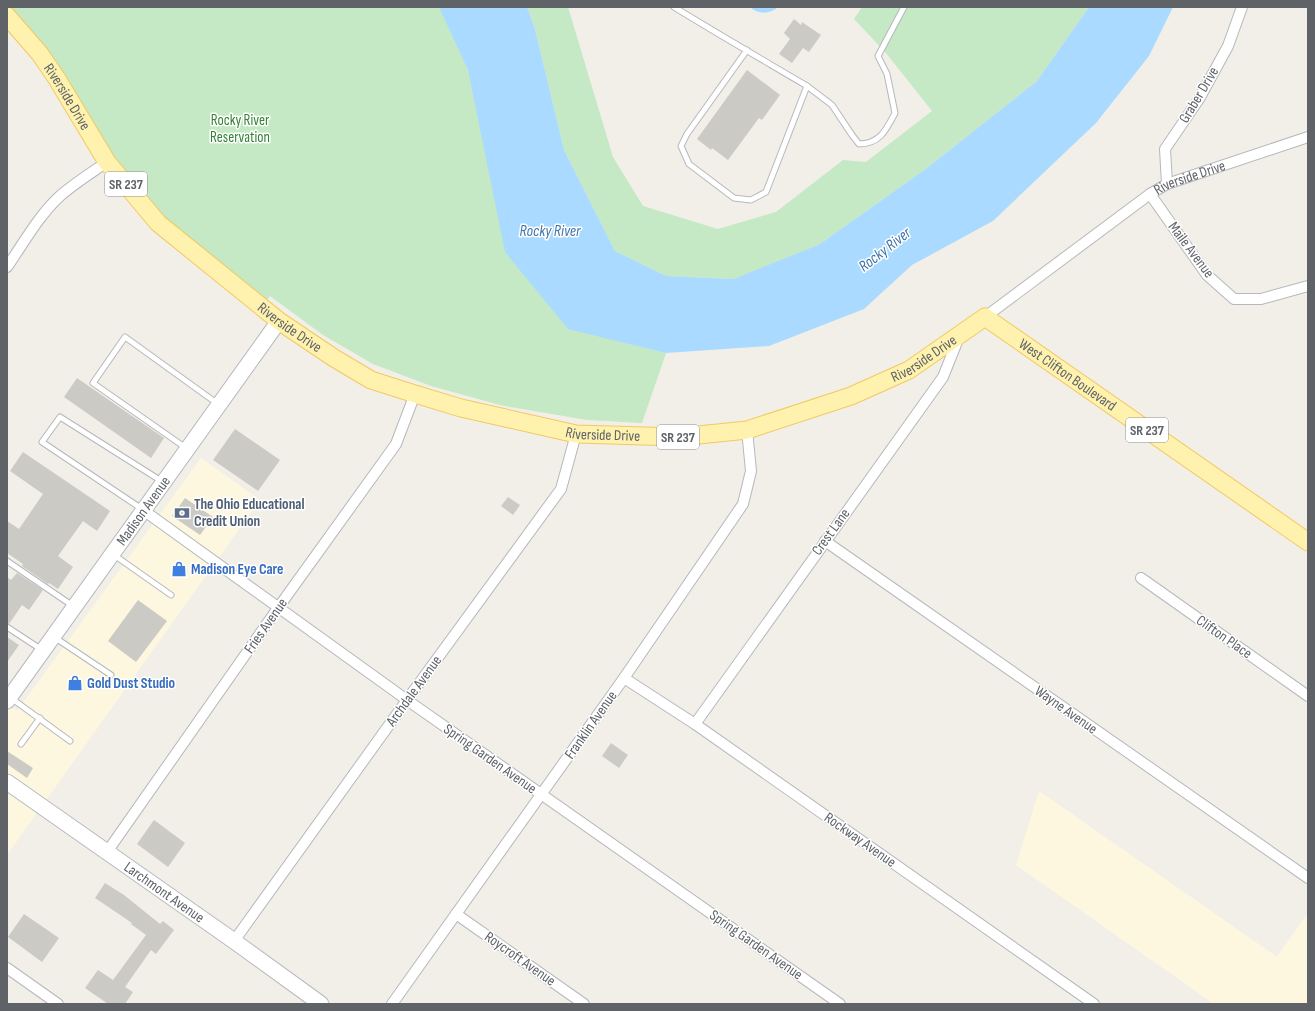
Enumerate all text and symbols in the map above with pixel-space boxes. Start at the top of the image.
street label: Riverside Drive [40,60,95,133]
street label: Graber Drive [1175,63,1223,127]
park label: Rocky River Reservation [210,111,270,147]
street label: Riverside Drive [1150,156,1228,199]
road number: SR 237 [105,172,147,196]
street label: Maile Avenue [1164,218,1218,282]
water label: Rocky River [519,222,581,241]
water label: Rocky River [855,223,915,276]
street label: Riverside Drive [254,298,325,357]
street label: Riverside Drive [888,330,960,386]
street label: West Clifton Boulevard [1015,334,1120,415]
road number: SR 237 [1126,418,1168,442]
street label: Riverside Drive [564,422,640,445]
road number: SR 237 [657,425,699,449]
street label: Madison Avenue [112,472,174,549]
place label: The Ohio Educational Credit Union [194,495,304,531]
bank icon: The Ohio Educational Credit Union [173,504,191,522]
street label: Crest Lane [808,505,854,559]
shop icon: Madison Eye Care [170,560,188,578]
place label: Madison Eye Care [191,560,283,579]
street label: Fries Avenue [240,595,292,657]
street label: Clifton Place [1192,611,1256,663]
street label: Archdale Avenue [381,652,446,731]
shop icon: Gold Dust Studio [66,674,84,692]
place label: Gold Dust Studio [87,674,175,693]
street label: Wayne Avenue [1031,681,1101,739]
street label: Franklin Avenue [561,687,621,763]
street label: Spring Garden Avenue [440,720,540,798]
street label: Rockway Avenue [820,808,900,872]
street label: Larchmont Avenue [120,857,208,927]
street label: Spring Garden Avenue [706,906,806,984]
street label: Roycroft Avenue [481,928,559,990]

